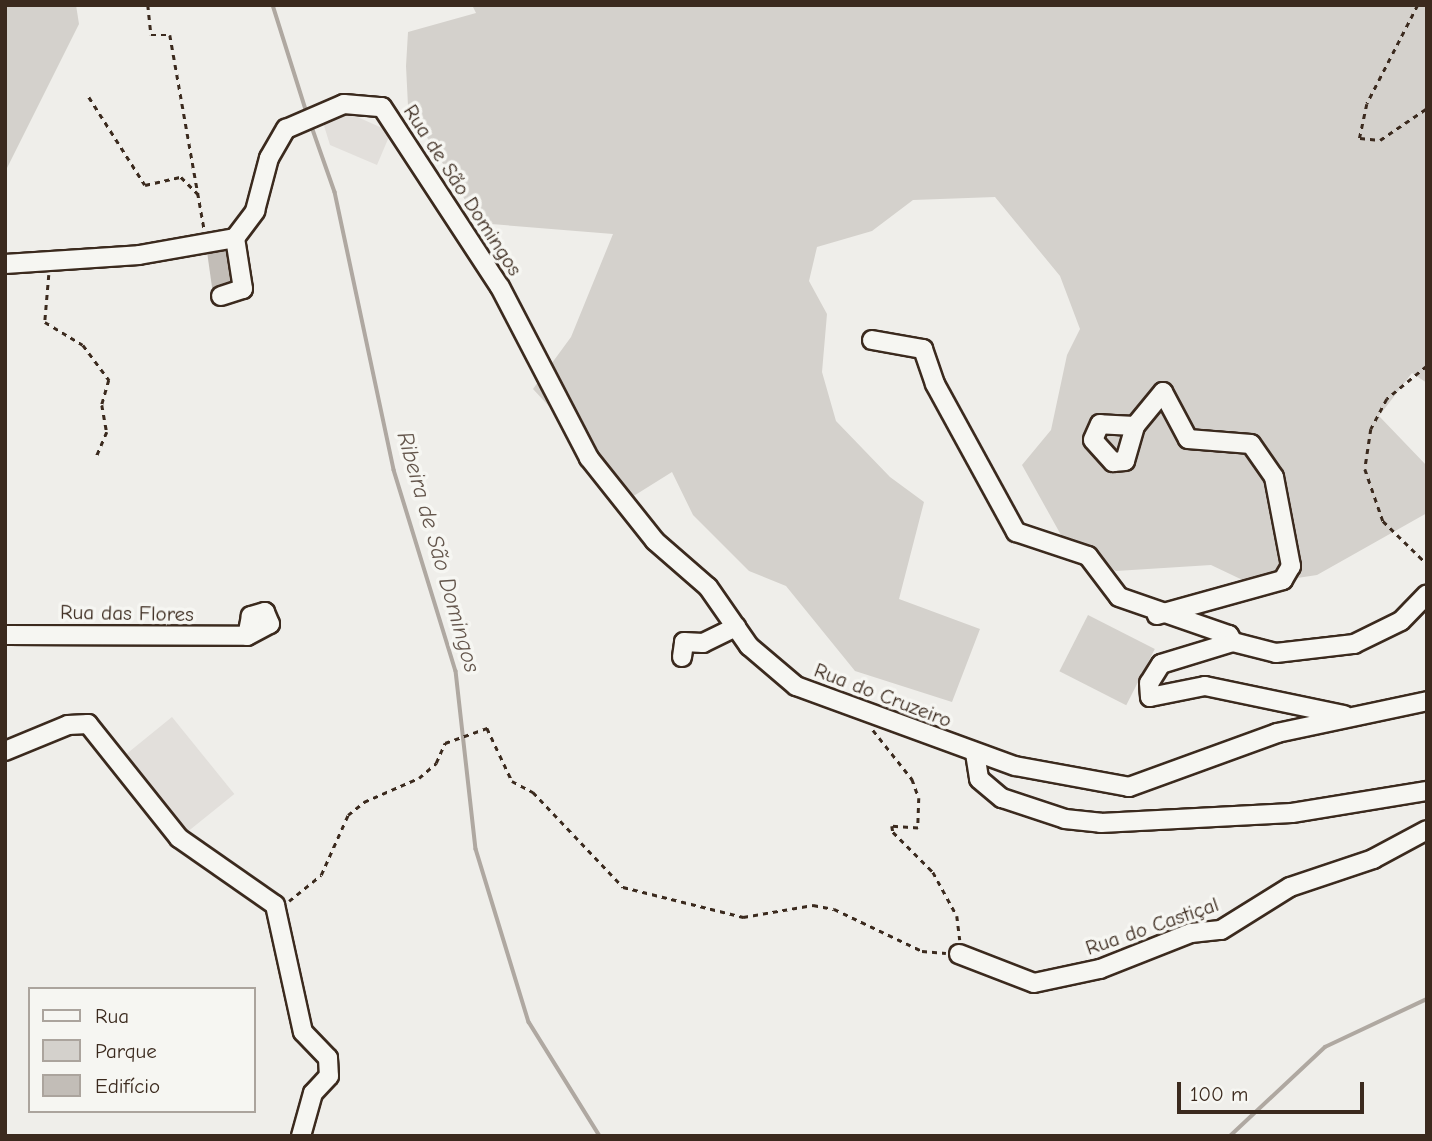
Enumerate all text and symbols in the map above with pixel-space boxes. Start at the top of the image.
street label: Rua de São Domingos [398,100,528,280]
water label: Ribeira de São Domingos [390,428,486,676]
street label: Rua das Flores [60,599,194,627]
street label: Rua do Cruzeiro [811,657,955,733]
street label: Rua do Castiçal [1082,891,1222,961]
legend [28,987,256,1113]
text: Rua [95,1004,129,1028]
text: Parque [95,1039,157,1063]
scale bar [1180,1068,1367,1112]
text: Edifício [95,1074,160,1098]
text: 100 m [1190,1082,1248,1106]

